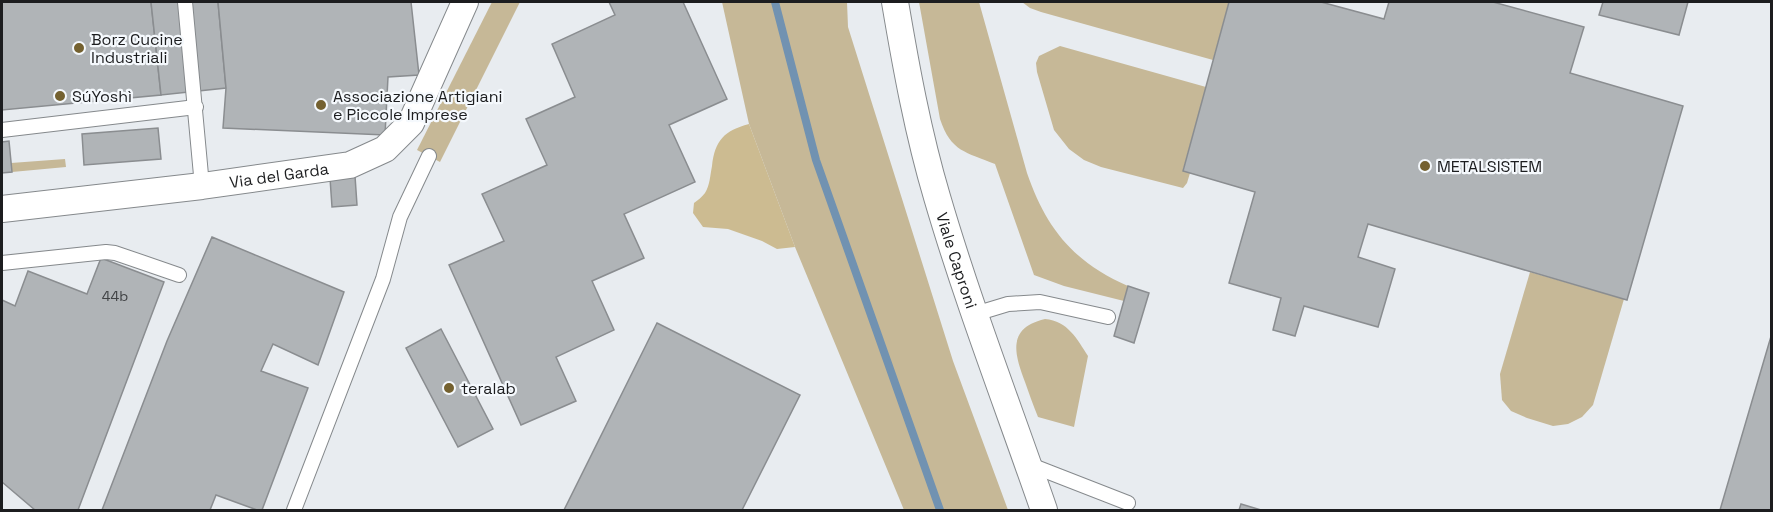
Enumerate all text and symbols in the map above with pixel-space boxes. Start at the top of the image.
place label: Borz Cucine Industriali [91,29,183,68]
marker: Borz Cucine Industriali [72,41,86,55]
place label: SúYoshì [72,86,132,107]
place label: Associazione Artigiani e Piccole Imprese [333,86,502,125]
marker: SúYoshì [53,89,67,103]
marker: Associazione Artigiani e Piccole Imprese [314,98,328,112]
place label: METALSISTEM [1437,156,1542,177]
street label: Via del Garda [228,158,330,193]
marker: METALSISTEM [1418,159,1432,173]
street label: Viale Caproni [931,210,982,311]
house number: 44b [102,287,128,305]
place label: teralab [461,378,516,399]
marker: teralab [442,381,456,395]

